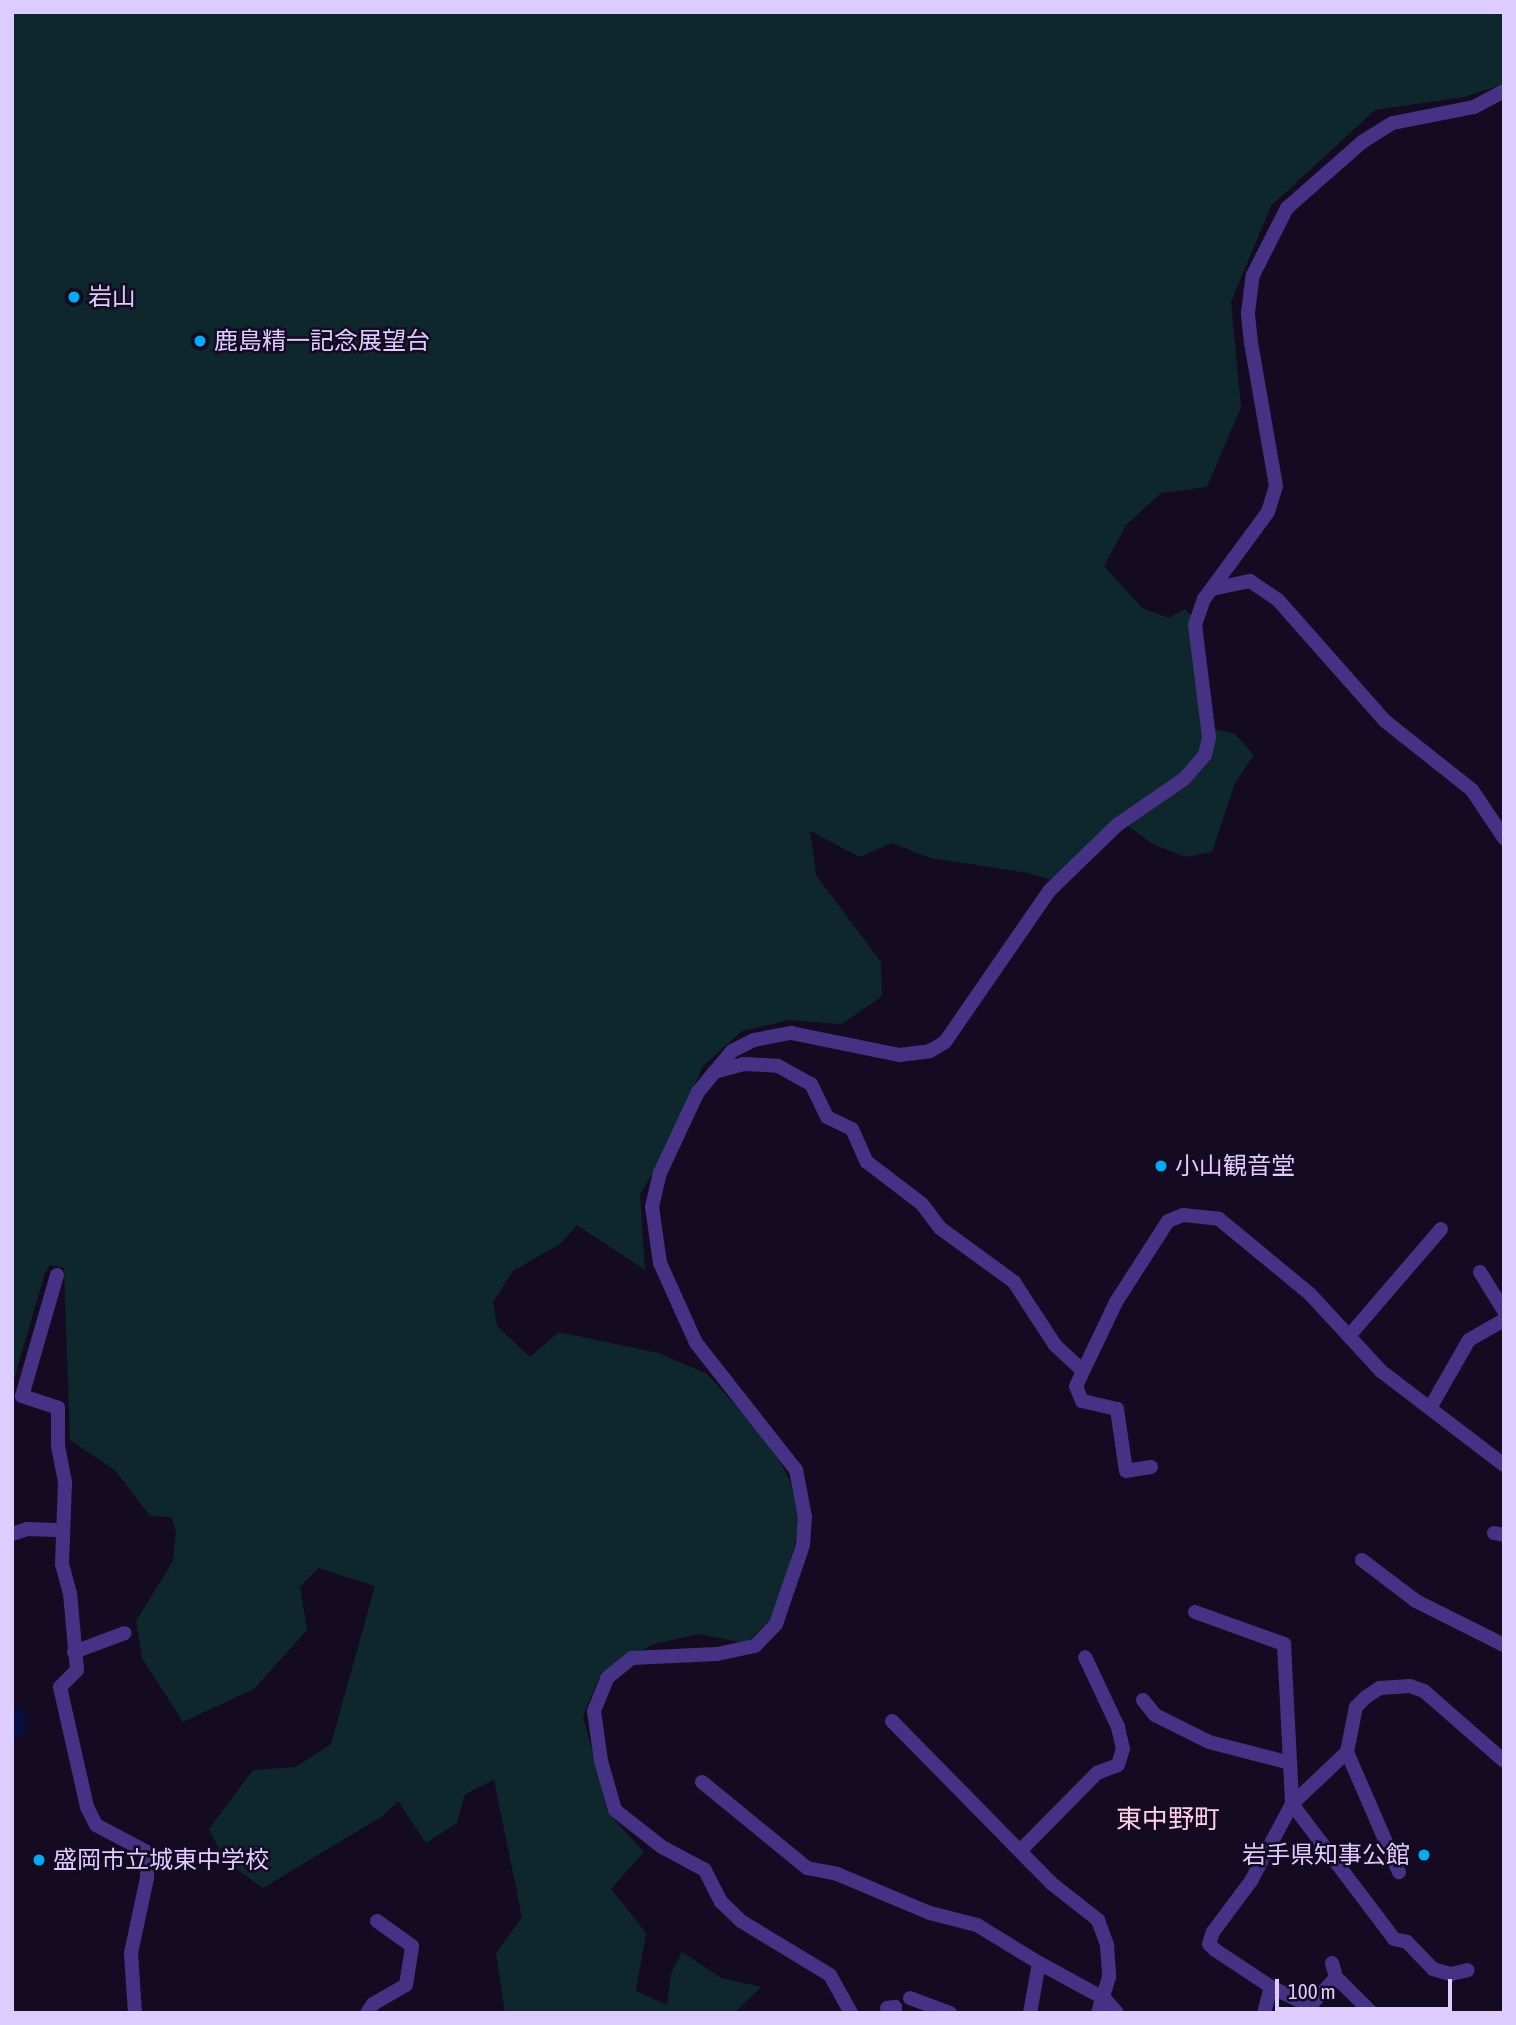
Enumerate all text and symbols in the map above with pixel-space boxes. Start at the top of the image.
place label: 岩山 [88,283,136,311]
marker: 岩山 [66,289,82,305]
place label: 鹿島精一記念展望台 [214,327,430,355]
marker: 鹿島精一記念展望台 [192,333,208,349]
place label: 小山観音堂 [1175,1152,1295,1180]
marker: 小山観音堂 [1153,1158,1169,1174]
district label: 東中野町 [1116,1804,1220,1836]
place label: 岩手県知事公館 [1242,1841,1410,1869]
place label: 盛岡市立城東中学校 [53,1846,269,1874]
marker: 岩手県知事公館 [1416,1847,1432,1863]
marker: 盛岡市立城東中学校 [31,1852,47,1868]
scale bar [1278,1966,1455,2010]
text: 100 m [1288,1979,1336,2003]

